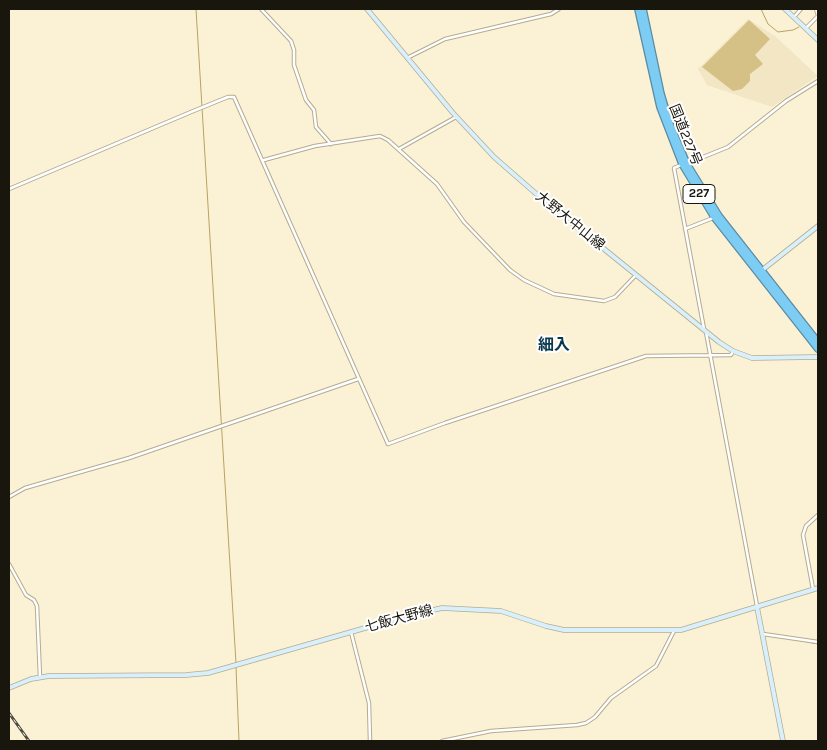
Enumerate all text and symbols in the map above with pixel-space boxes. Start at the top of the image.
street label: 国道227号 [665,102,705,168]
road number: 227 [683,184,715,203]
street label: 大野大中山線 [532,188,608,254]
district label: 細入 [538,335,570,355]
street label: 七飯大野線 [363,602,435,636]

